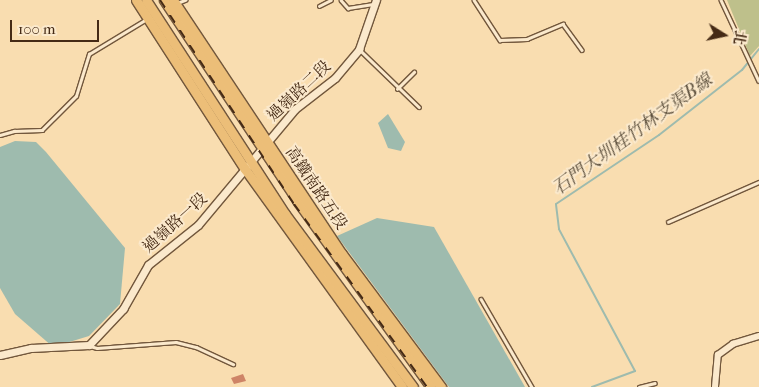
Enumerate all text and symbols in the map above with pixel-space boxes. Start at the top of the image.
scale bar [12,10,101,42]
north arrow [699,10,749,60]
text: 100 m [18,20,56,38]
text: 北 [730,29,749,46]
street label: 過嶺路二段 [263,57,335,125]
water label: 石門大圳桂竹林支渠B線 [549,70,717,200]
street label: 高鐵南路五段 [281,143,351,233]
street label: 過嶺路一段 [139,189,211,257]

